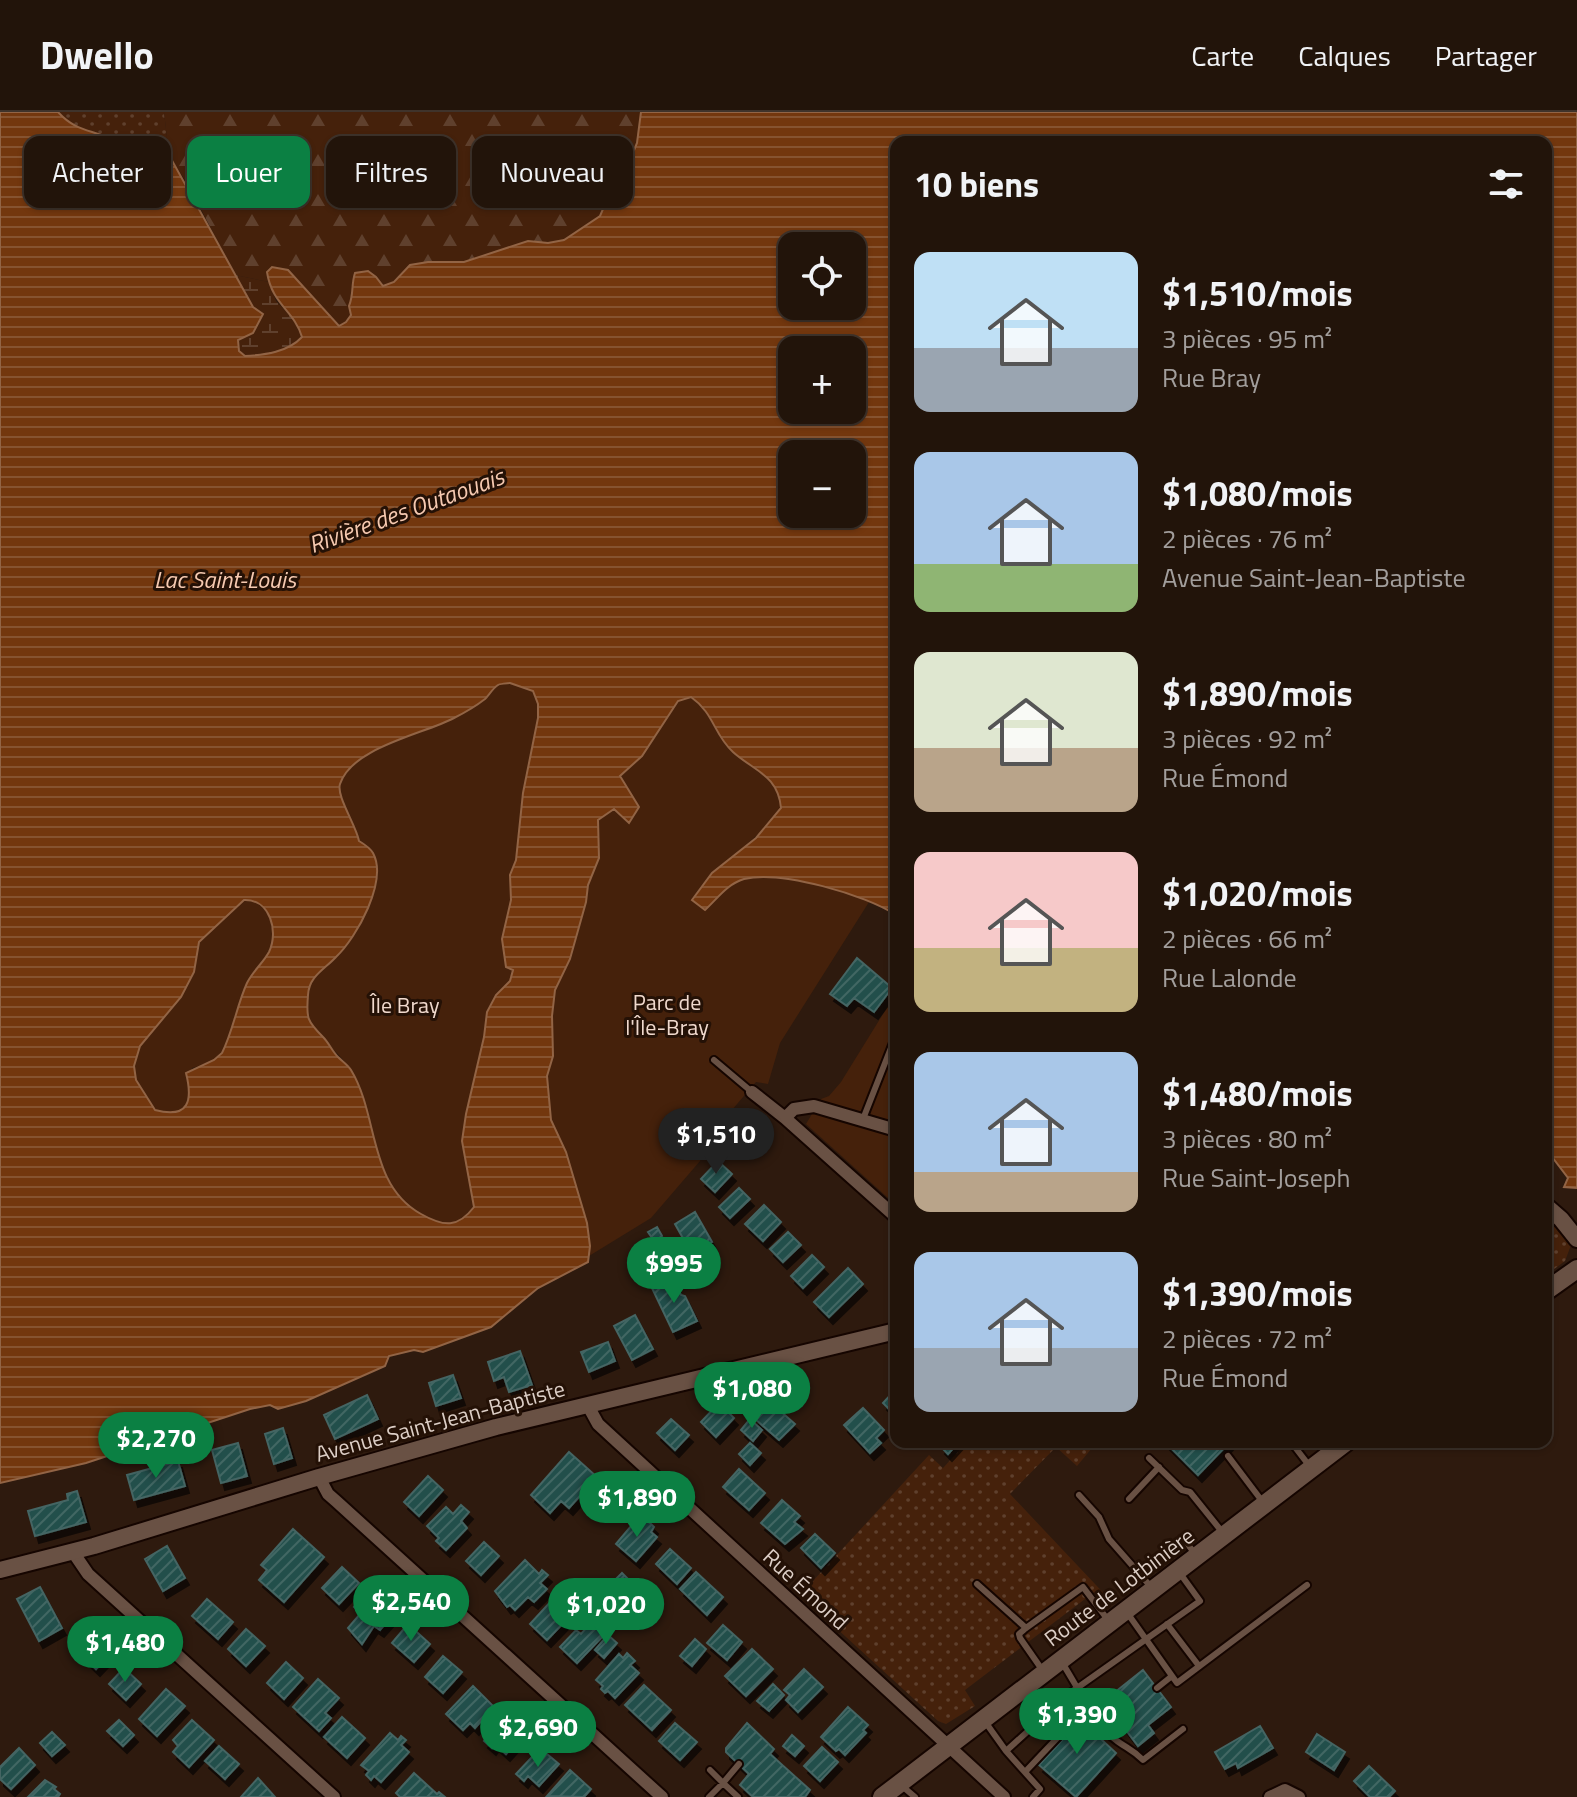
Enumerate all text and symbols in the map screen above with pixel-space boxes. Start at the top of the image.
text: Dwello [40,26,154,84]
text: Carte [1191,34,1254,77]
text: Calques [1298,34,1391,77]
text: Partager [1435,34,1537,77]
chip: Acheter [24,136,171,208]
chip: Louer [187,136,310,208]
chip: Filtres [326,136,456,208]
chip: Nouveau [472,136,633,208]
text: 10 biens [914,158,1039,210]
icon: filters [1484,162,1528,206]
map controls [778,232,866,528]
button: locate [778,232,866,320]
text: $1,510/mois [1162,267,1353,319]
icon: home [978,284,1074,380]
text: 3 pièces · 95 m² [1162,319,1332,358]
button: + [778,336,866,424]
text: Rue Bray [1162,358,1261,397]
button: − [778,440,866,528]
water label: Rivière des Outaouais [303,457,510,562]
text: $1,080/mois [1162,467,1353,519]
icon: home [978,484,1074,580]
text: 2 pièces · 76 m² [1162,519,1332,558]
text: Avenue Saint-Jean-Baptiste [1162,558,1466,597]
water label: Lac Saint-Louis [154,561,298,597]
text: $1,890/mois [1162,667,1353,719]
icon: home [978,684,1074,780]
text: 3 pièces · 92 m² [1162,719,1332,758]
text: Rue Émond [1162,758,1288,797]
text: $1,020/mois [1162,867,1353,919]
icon: home [978,884,1074,980]
text: 2 pièces · 66 m² [1162,919,1332,958]
text: Rue Lalonde [1162,958,1297,997]
park label: Parc de l'Île-Bray [625,985,709,1044]
park label: Île Bray [368,988,440,1022]
text: $1,480/mois [1162,1067,1353,1119]
icon: home [978,1084,1074,1180]
pin: $1,510 [651,1108,781,1176]
text: $1,510 [676,1114,756,1153]
text: 3 pièces · 80 m² [1162,1119,1332,1158]
text: Rue Saint-Joseph [1162,1158,1350,1197]
pin: $995 [627,1237,721,1305]
text: $995 [645,1243,703,1282]
text: $1,390/mois [1162,1267,1353,1319]
icon: home [978,1284,1074,1380]
text: 2 pièces · 72 m² [1162,1319,1332,1358]
text: Rue Émond [1162,1358,1288,1397]
pin: $1,080 [687,1362,817,1430]
text: $1,080 [712,1368,792,1407]
street label: Avenue Saint-Jean-Baptiste [312,1371,568,1471]
pin: $2,270 [91,1412,221,1480]
text: $2,270 [116,1418,196,1457]
pin: $1,890 [572,1471,702,1539]
text: $1,890 [597,1477,677,1516]
street label: Route de Lotbinière [1037,1519,1201,1655]
street label: Rue Émond [755,1540,857,1638]
pin: $2,540 [346,1575,476,1643]
pin: $1,020 [541,1578,671,1646]
text: $2,540 [371,1581,451,1620]
text: $1,020 [566,1584,646,1623]
pin: $1,480 [60,1616,190,1684]
text: $1,480 [85,1622,165,1661]
pin: $1,390 [1012,1688,1142,1756]
text: $1,390 [1037,1694,1117,1733]
pin: $2,690 [473,1701,603,1769]
text: $2,690 [498,1707,578,1746]

